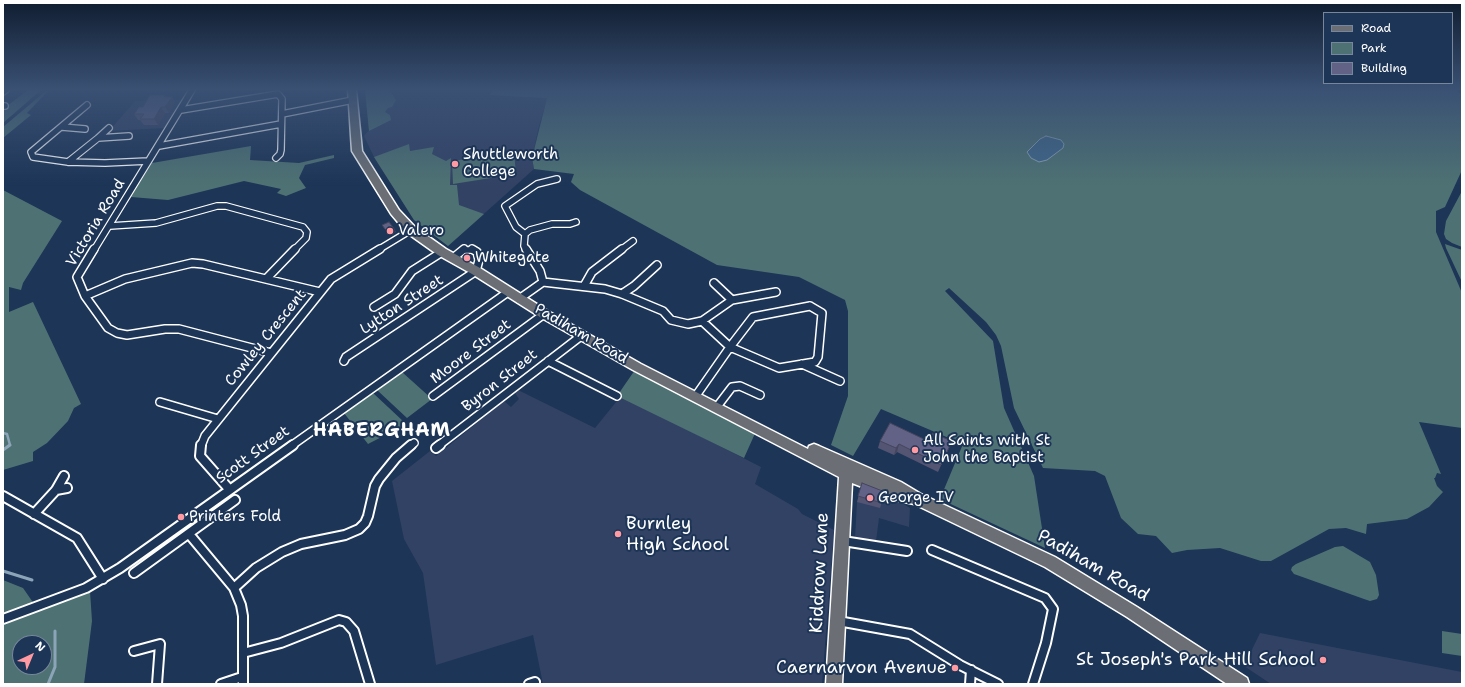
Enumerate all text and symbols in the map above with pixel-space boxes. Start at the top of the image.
legend [1323,12,1453,84]
text: Road [1361,20,1391,36]
text: Park [1361,40,1387,56]
text: Building [1361,60,1407,76]
place label: Shuttleworth College [463,146,558,181]
marker: Shuttleworth College [450,159,460,169]
street label: Victoria Road [63,176,129,270]
place label: Valero [398,222,444,240]
marker: Valero [385,226,395,236]
place label: Whitegate [475,249,550,267]
marker: Whitegate [462,253,472,263]
street label: Lytton Street [357,271,447,339]
street label: Cowley Crescent [222,286,310,390]
street label: Padiham Road [531,300,631,368]
street label: Moore Street [427,316,515,388]
street label: Byron Street [459,346,541,416]
district label: HABERGHAM [313,420,451,442]
street label: Scott Street [213,422,293,488]
place label: All Saints with St John the Baptist [923,432,1050,467]
marker: All Saints with St John the Baptist [910,445,920,455]
place label: George IV [878,489,954,507]
marker: George IV [865,493,875,503]
place label: Printers Fold [189,508,281,526]
marker: Printers Fold [176,512,186,522]
street label: Kiddrow Lane [806,512,834,634]
place label: Burnley High School [626,513,729,556]
street label: Padiham Road [1033,525,1153,607]
marker: Burnley High School [613,529,623,539]
north arrow [12,635,52,675]
text: N [32,638,48,655]
place label: St Joseph's Park Hill School [1076,649,1315,671]
marker: St Joseph's Park Hill School [1318,655,1328,665]
place label: Caernarvon Avenue [776,657,947,679]
marker: Caernarvon Avenue [950,663,960,673]

